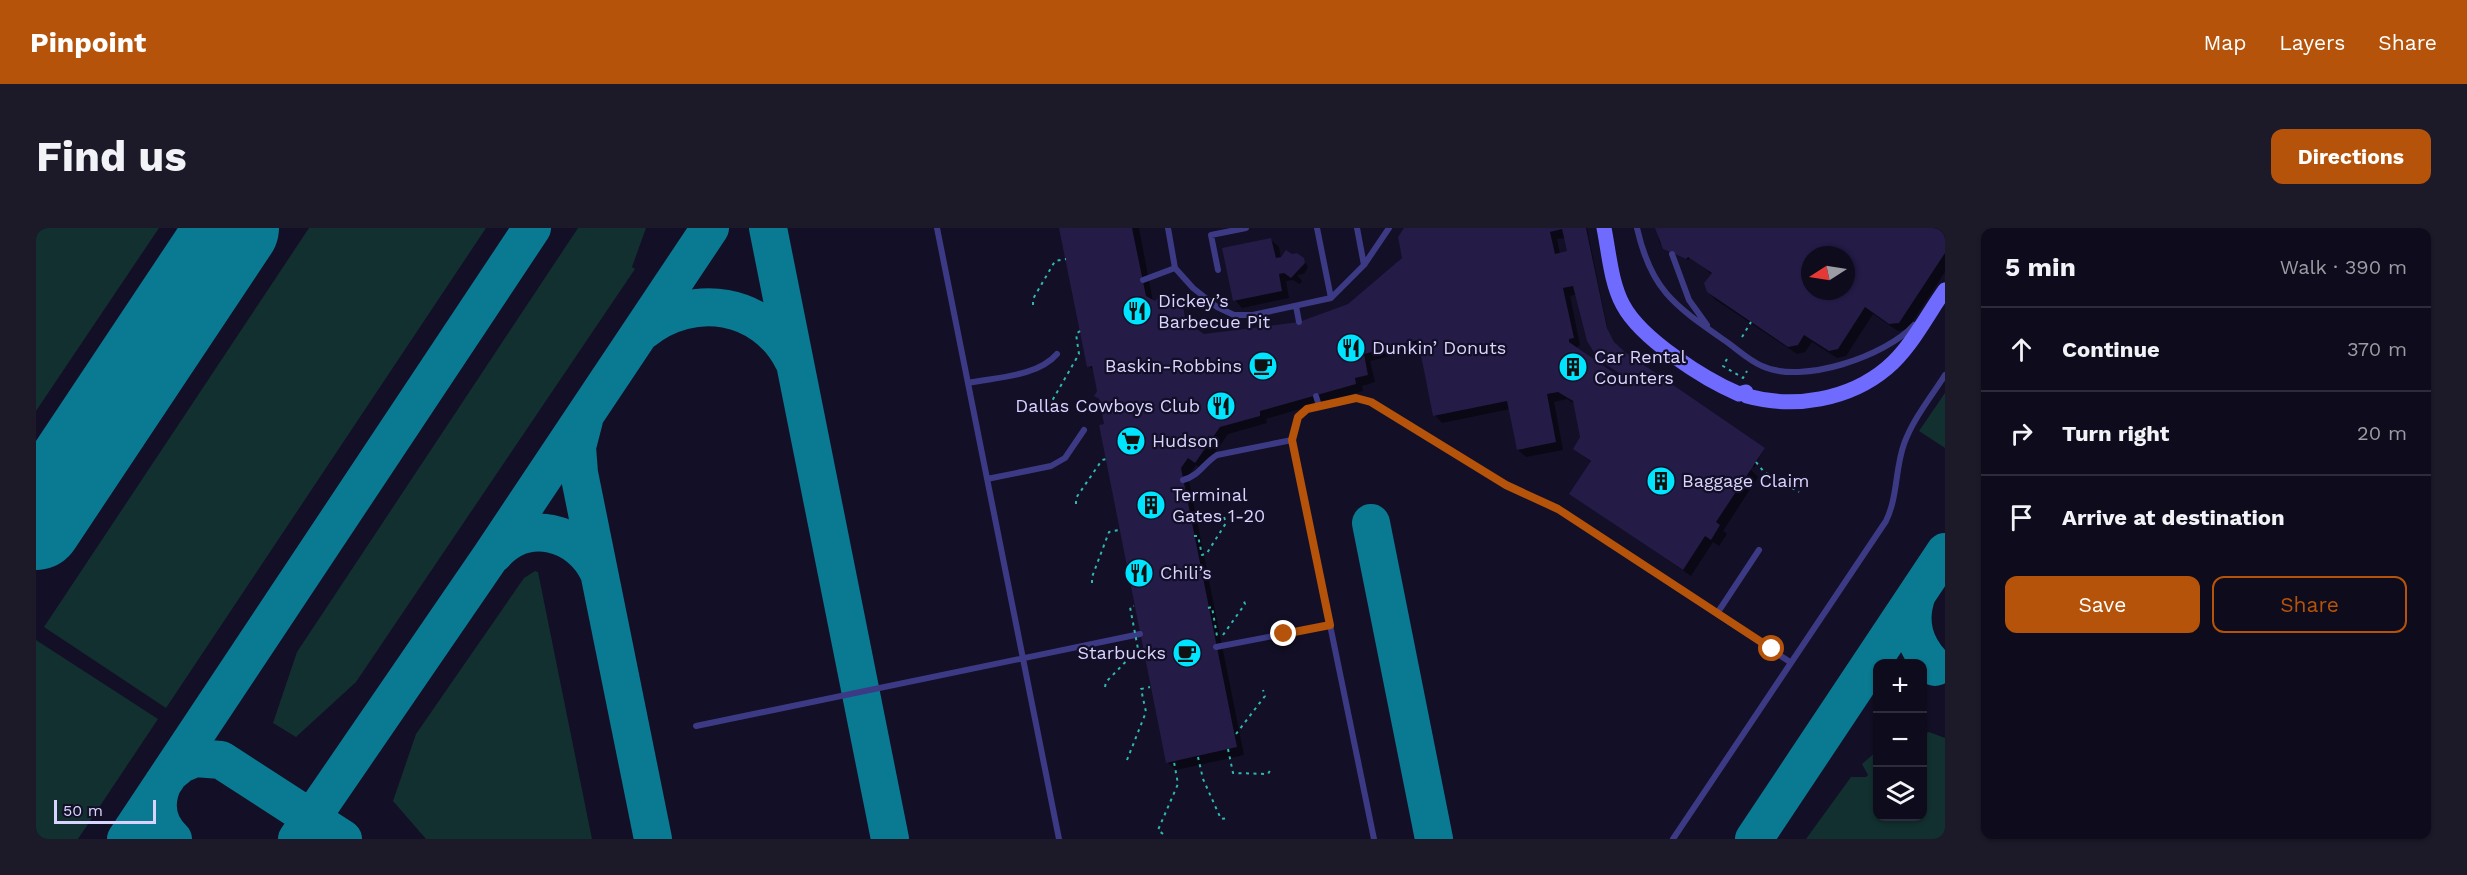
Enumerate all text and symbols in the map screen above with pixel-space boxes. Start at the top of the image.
text: Pinpoint [30,26,146,59]
text: Map [2203,30,2246,55]
text: Layers [2279,30,2345,55]
text: Share [2378,30,2437,55]
button: Directions [2271,129,2431,184]
text: Find us [36,132,187,181]
north arrow [1801,246,1855,300]
text: 5 min [2005,252,2076,282]
text: Walk · 390 m [2280,255,2407,279]
place label: Dickey’s Barbecue Pit [1158,290,1270,332]
restaurant icon: Dickey’s Barbecue Pit [1121,295,1153,327]
restaurant icon: Dunkin’ Donuts [1335,332,1367,364]
icon: ahead [2005,333,2038,366]
place label: Dunkin’ Donuts [1372,337,1506,358]
text: Continue [2062,337,2160,362]
text: 370 m [2347,337,2407,361]
place label: Car Rental Counters [1594,346,1686,388]
cafe icon: Baskin-Robbins [1247,350,1279,382]
building icon: Car Rental Counters [1557,351,1589,383]
place label: Baskin-Robbins [1105,355,1242,376]
restaurant icon: Dallas Cowboys Club [1205,390,1237,422]
place label: Dallas Cowboys Club [1015,395,1200,416]
icon: right [2005,417,2038,450]
text: Turn right [2062,421,2169,446]
text: 20 m [2357,421,2407,445]
supermarket icon: Hudson [1115,425,1147,457]
place label: Hudson [1152,430,1219,451]
building icon: Baggage Claim [1645,465,1677,497]
place label: Baggage Claim [1682,470,1809,491]
place label: Terminal Gates 1-20 [1172,484,1265,526]
building icon: Terminal Gates 1-20 [1135,489,1167,521]
icon: arrive [2005,501,2038,534]
text: Arrive at destination [2062,505,2285,530]
restaurant icon: Chili’s [1123,557,1155,589]
place label: Chili’s [1160,562,1212,583]
button: Save [2005,576,2200,633]
button: Share [2212,576,2407,633]
route end [1270,620,1296,646]
route start [1758,635,1784,661]
cafe icon: Starbucks [1171,637,1203,669]
place label: Starbucks [1077,642,1166,663]
map controls [1873,659,1927,821]
button: + [1873,659,1927,713]
button: − [1873,713,1927,767]
button: layers [1873,767,1927,821]
scale bar [54,797,156,824]
text: 50 m [63,801,103,820]

